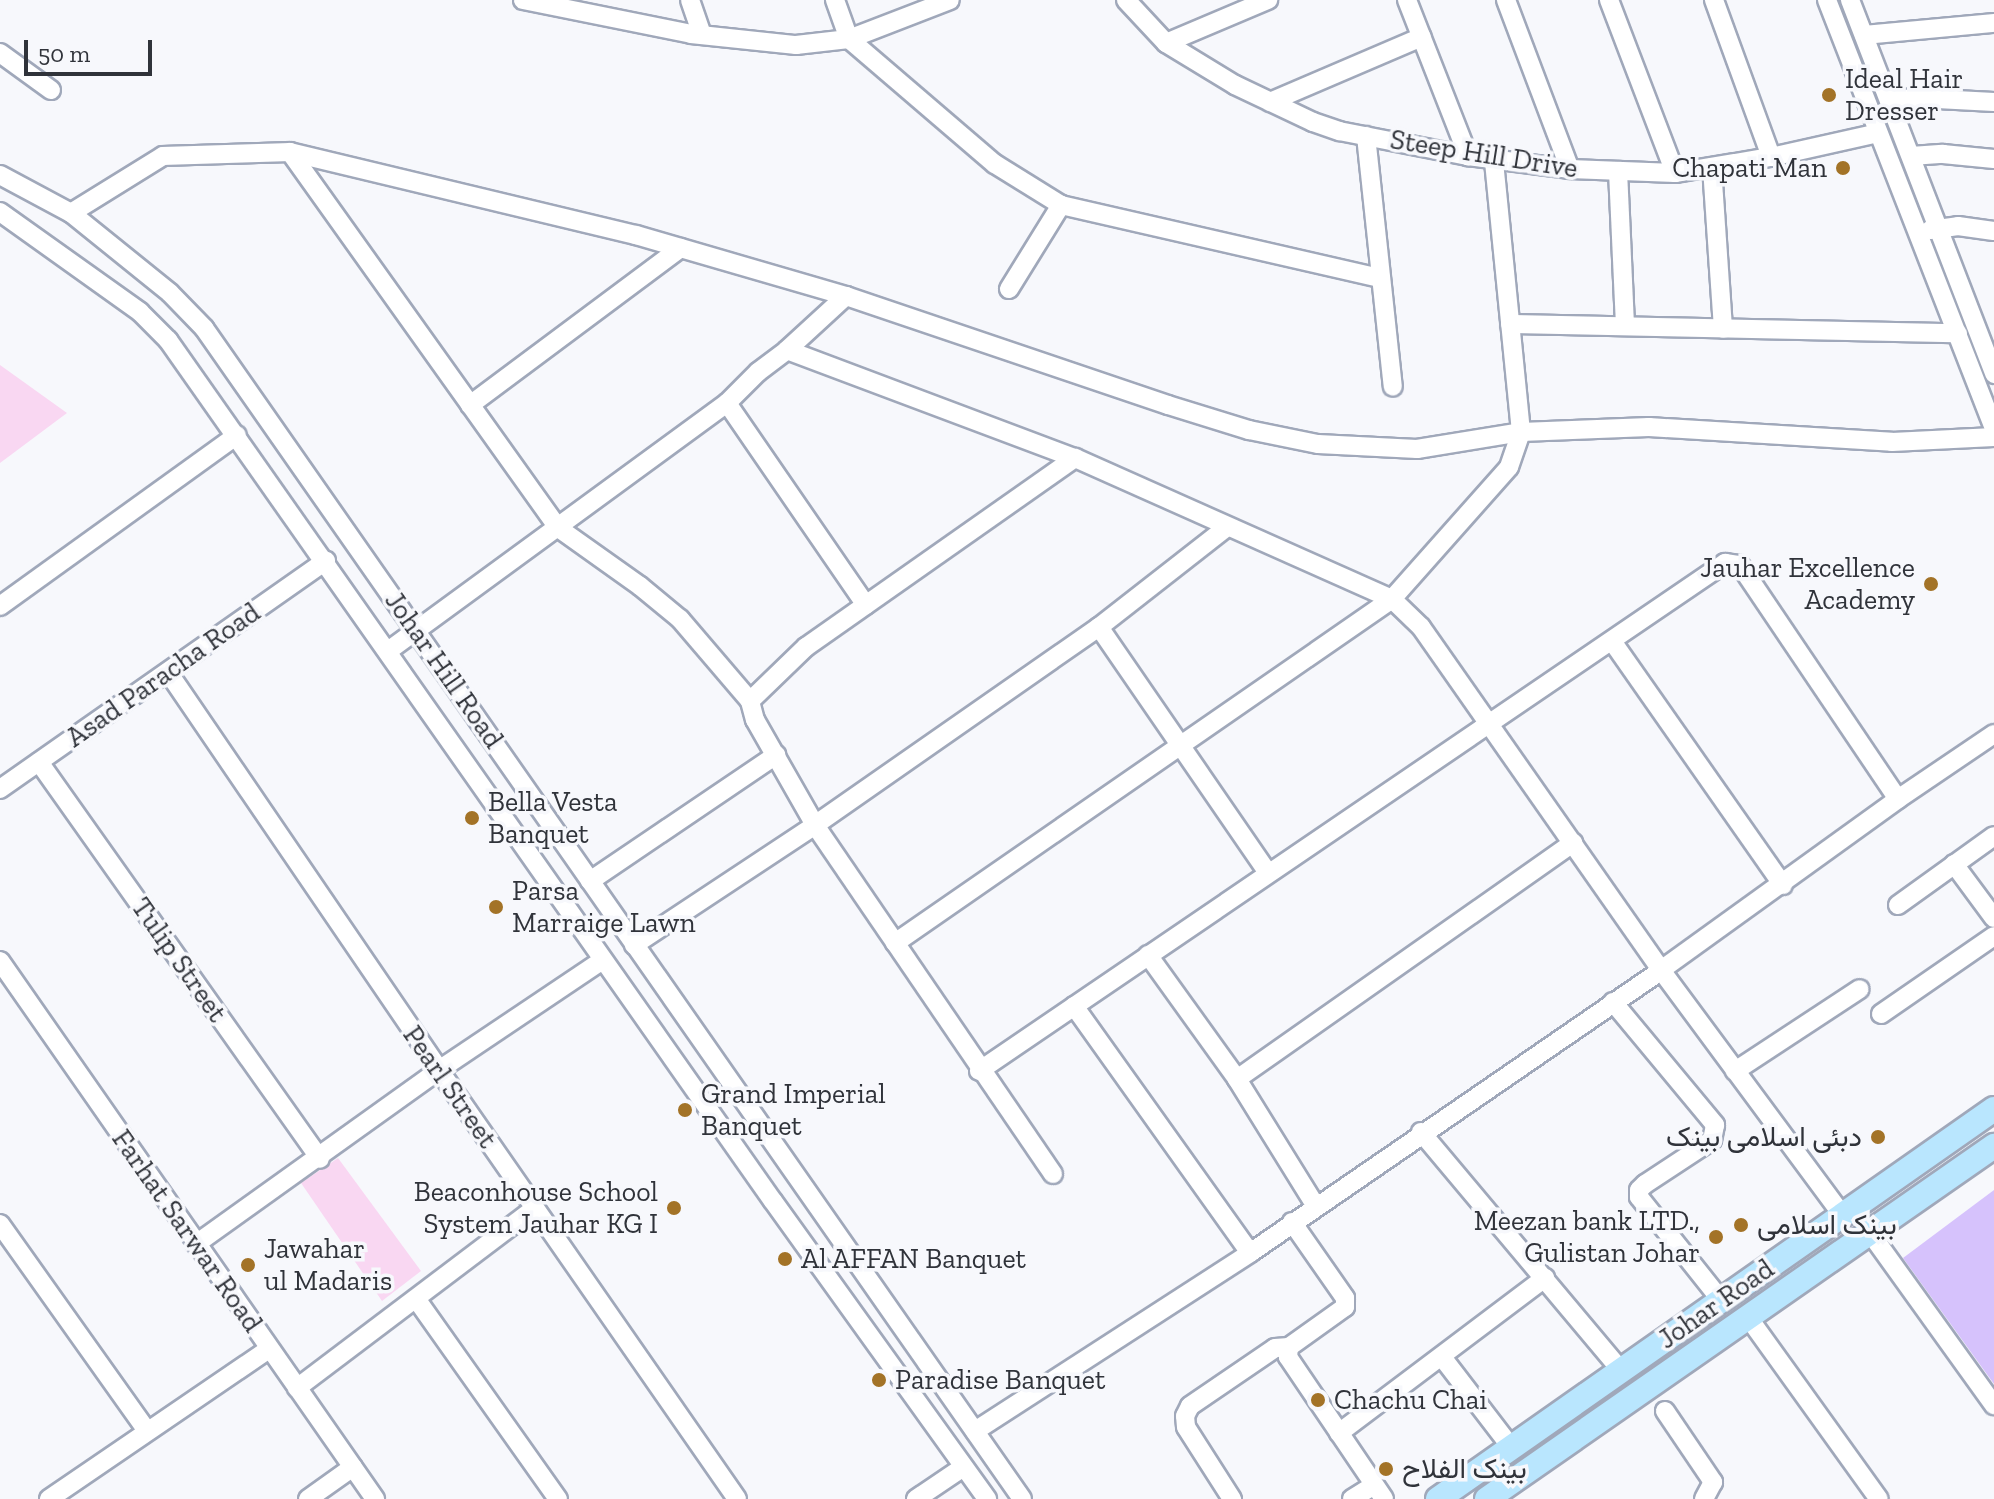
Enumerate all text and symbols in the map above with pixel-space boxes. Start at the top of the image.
scale bar [28,24,156,74]
text: 50 m [38,39,90,68]
place label: Ideal Hair Dresser [1845,62,1963,128]
marker: Ideal Hair Dresser [1820,86,1838,104]
street label: Steep Hill Drive [1388,123,1580,185]
place label: Chapati Man [1672,151,1827,185]
marker: Chapati Man [1834,159,1852,177]
place label: Jauhar Excellence Academy [1700,551,1915,617]
marker: Jauhar Excellence Academy [1922,575,1940,593]
street label: Johar Hill Road [377,585,511,755]
street label: Asad Paracha Road [60,596,266,754]
place label: Bella Vesta Banquet [488,785,618,851]
marker: Bella Vesta Banquet [463,809,481,827]
place label: Parsa Marraige Lawn [512,874,695,940]
street label: Tulip Street [124,891,234,1029]
marker: Parsa Marraige Lawn [487,898,505,916]
street label: Pearl Street [396,1019,504,1155]
place label: Grand Imperial Banquet [701,1077,886,1143]
marker: Grand Imperial Banquet [676,1101,694,1119]
place label: دبئی اسلامی بینک [1666,1120,1862,1154]
street label: Farhat Sarwar Road [104,1123,270,1339]
marker: دبئی اسلامی بینک [1869,1128,1887,1146]
place label: Beaconhouse School System Jauhar KG I [414,1175,658,1241]
marker: Beaconhouse School System Jauhar KG I [665,1199,683,1217]
place label: Meezan bank LTD., Gulistan Johar [1474,1204,1700,1270]
place label: بینک اسلامی [1757,1208,1897,1242]
marker: بینک اسلامی [1732,1216,1750,1234]
marker: Meezan bank LTD., Gulistan Johar [1707,1228,1725,1246]
place label: Jawahar ul Madaris [264,1232,392,1298]
place label: Al AFFAN Banquet [801,1242,1027,1276]
marker: Al AFFAN Banquet [776,1250,794,1268]
street label: Johar Road [1652,1252,1780,1356]
marker: Jawahar ul Madaris [239,1256,257,1274]
place label: Paradise Banquet [895,1363,1105,1397]
marker: Paradise Banquet [870,1371,888,1389]
place label: Chachu Chai [1334,1383,1487,1417]
marker: Chachu Chai [1309,1391,1327,1409]
place label: بینک الفلاح [1402,1452,1527,1486]
marker: بینک الفلاح [1377,1460,1395,1478]

